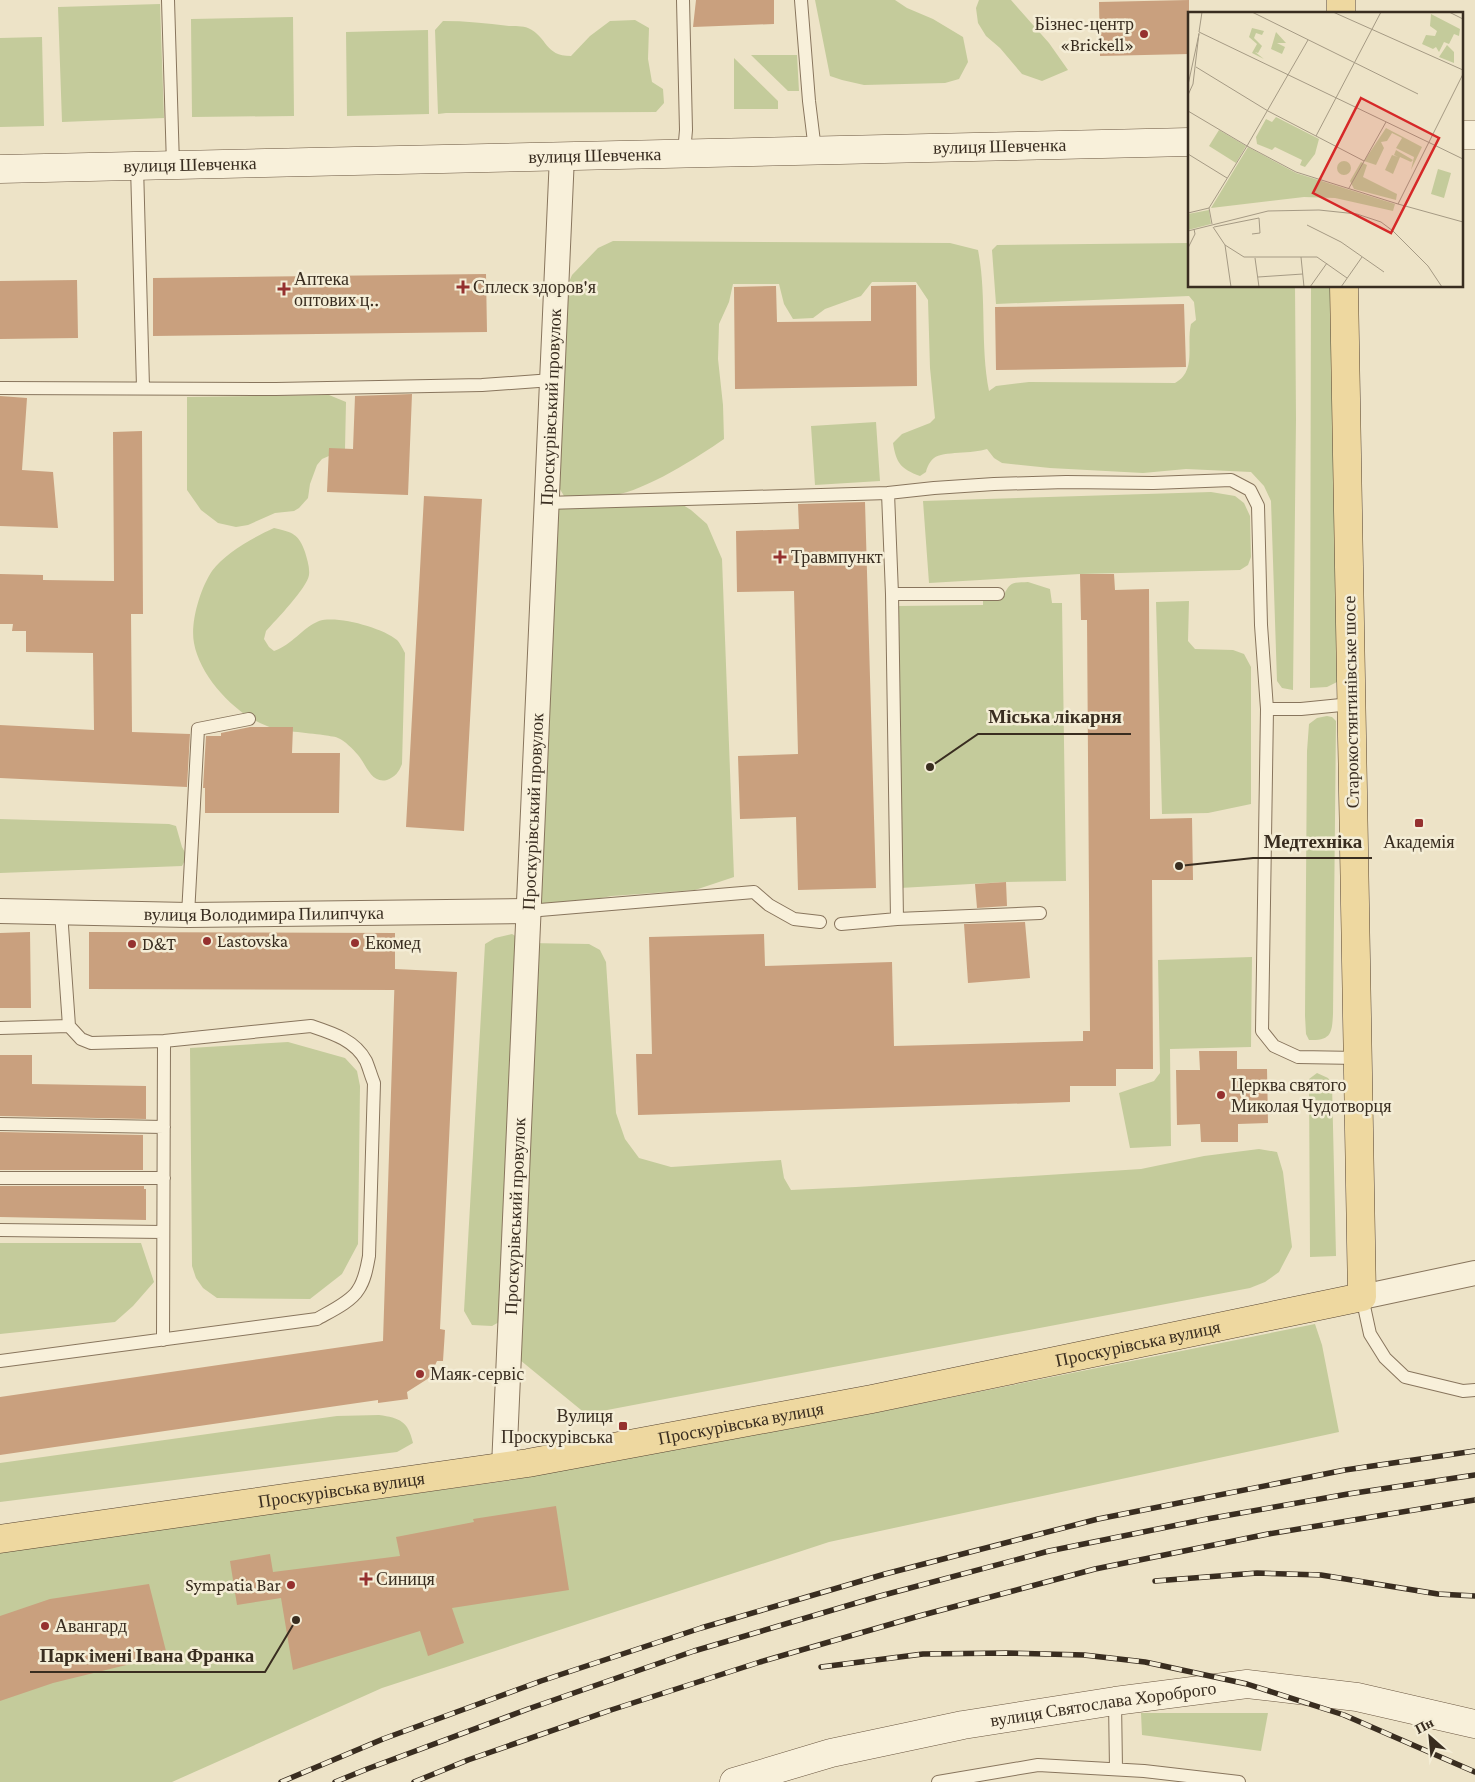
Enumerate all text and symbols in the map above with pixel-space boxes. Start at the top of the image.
inset map [1188,12,1462,288]
place label: Бізнес-центр «Brickell» [1035,14,1134,55]
marker: Бізнес-центр «Brickell» [1138,28,1150,40]
street label: вулиця Шевченка [933,135,1067,158]
street label: вулиця Шевченка [528,144,662,167]
street label: вулиця Шевченка [123,153,257,176]
place label: Аптека оптових ц‥ [294,269,379,310]
place label: Сплеск здоров'я [473,277,596,297]
marker: Сплеск здоров'я [457,281,469,293]
marker: Аптека оптових ц‥ [278,283,290,295]
street label: Проскурівський провулок [537,308,565,506]
place label: Травмпункт [791,547,883,567]
marker: Травмпункт [773,550,787,564]
street label: Старокостянтинівське шосе [1339,596,1363,808]
callout: Міська лікарня [978,700,1131,734]
text: Міська лікарня [988,706,1122,727]
street label: Проскурівський провулок [519,712,547,911]
marker: Академія [1413,817,1425,829]
callout: Медтехніка [1253,824,1372,858]
text: Медтехніка [1264,831,1363,852]
place label: Академія [1383,832,1455,852]
street label: вулиця Володимира Пилипчука [144,903,384,925]
place label: Lastovska [217,931,288,951]
place label: Екомед [365,933,421,953]
place label: D&T [142,934,176,954]
marker: Lastovska [201,935,213,947]
marker: Екомед [349,937,361,949]
marker: D&T [126,938,138,950]
place label: Церква святого Миколая Чудотворця [1231,1075,1392,1116]
marker: Церква святого Миколая Чудотворця [1215,1089,1227,1101]
street label: Проскурівський провулок [501,1117,529,1315]
street label: Проскурівська вулиця [1054,1317,1222,1371]
place label: Маяк-сервіс [430,1364,524,1384]
marker: Маяк-сервіс [414,1368,426,1380]
street label: Проскурівська вулиця [656,1398,825,1449]
place label: Вулиця Проскурівська [501,1406,613,1447]
marker: Вулиця Проскурівська [617,1420,629,1432]
street label: Проскурівська вулиця [257,1468,426,1512]
place label: Синиця [376,1569,435,1589]
marker: Синиця [360,1573,372,1585]
place label: Sympatia Bar [185,1575,282,1595]
marker: Sympatia Bar [285,1579,297,1591]
place label: Авангард [55,1616,127,1636]
marker: Авангард [39,1620,51,1632]
callout: Парк імені Івана Франка [30,1638,265,1672]
text: Парк імені Івана Франка [40,1645,255,1666]
street label: вулиця Святослава Хороброго [989,1678,1218,1731]
north arrow [1405,1712,1455,1762]
text: Пн [1412,1714,1436,1737]

